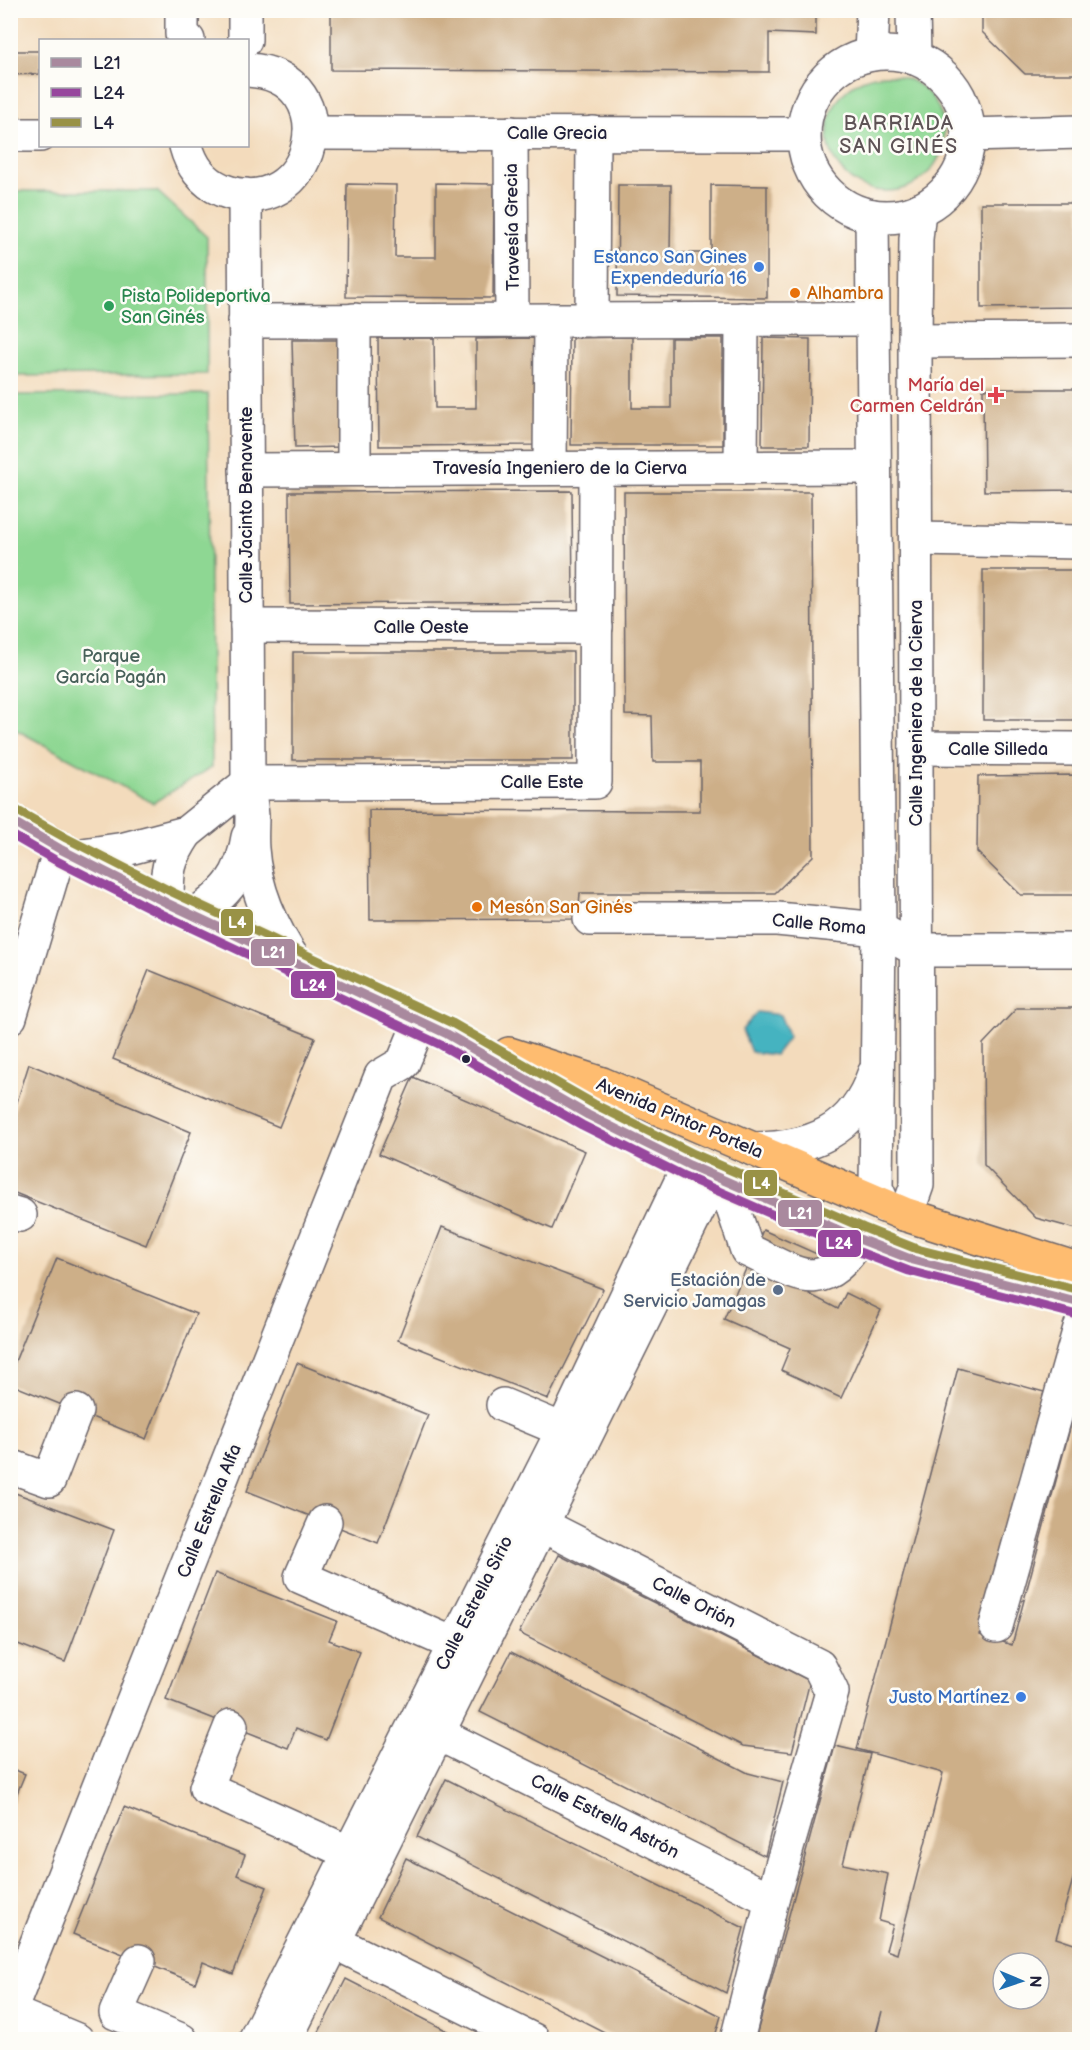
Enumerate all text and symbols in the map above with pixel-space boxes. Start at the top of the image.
legend [39,39,249,147]
text: L21 [93,53,121,74]
text: L24 [93,83,125,104]
district label: BARRIADA SAN GINÉS [839,112,959,159]
text: L4 [93,113,114,134]
street label: Calle Grecia [507,123,607,144]
street label: Travesía Grecia [501,163,524,291]
place label: Estanco San Gines Expendeduría 16 [593,247,747,289]
marker: Estanco San Gines Expendeduría 16 [752,260,766,274]
place label: Alhambra [807,283,884,304]
place label: Pista Polideportiva San Ginés [121,286,271,328]
marker: Alhambra [788,286,802,300]
marker: Pista Polideportiva San Ginés [102,299,116,313]
place label: María del Carmen Celdrán [850,375,984,417]
marker: María del Carmen Celdrán [989,388,1003,402]
street label: Calle Jacinto Benavente [236,406,257,603]
street label: Travesía Ingeniero de la Cierva [433,458,687,479]
street label: Calle Ingeniero de la Cierva [906,599,927,827]
street label: Calle Oeste [373,617,469,638]
park label: Parque García Pagán [56,646,166,688]
street label: Calle Silleda [948,739,1048,760]
street label: Calle Este [501,772,584,793]
place label: Mesón San Ginés [489,897,633,918]
marker: Mesón San Ginés [470,900,484,914]
line badge: L4 [220,908,254,937]
street label: Calle Roma [771,910,867,939]
text: L4 [228,914,247,933]
line badge: L21 [250,938,296,967]
text: L21 [260,944,286,963]
line badge: L24 [290,970,336,999]
text: L24 [299,977,327,996]
unlabelled marker [460,1053,472,1065]
street label: Avenida Pintor Portela [593,1074,766,1163]
line badge: L4 [743,1169,778,1197]
text: L4 [752,1175,771,1194]
line badge: L21 [777,1199,823,1228]
text: L21 [787,1205,813,1224]
line badge: L24 [817,1229,862,1258]
text: L24 [825,1235,853,1254]
place label: Estación de Servicio Jamagas [623,1270,766,1312]
marker: Estación de Servicio Jamagas [771,1283,785,1297]
street label: Calle Estrella Alfa [173,1441,246,1581]
street label: Calle Estrella Sirio [431,1532,517,1674]
street label: Calle Orión [648,1572,739,1633]
place label: Justo Martínez [889,1687,1009,1708]
marker: Justo Martínez [1014,1690,1028,1704]
street label: Calle Estrella Astrón [527,1770,683,1863]
north arrow [991,1951,1051,2011]
text: N [1025,1975,1044,1988]

